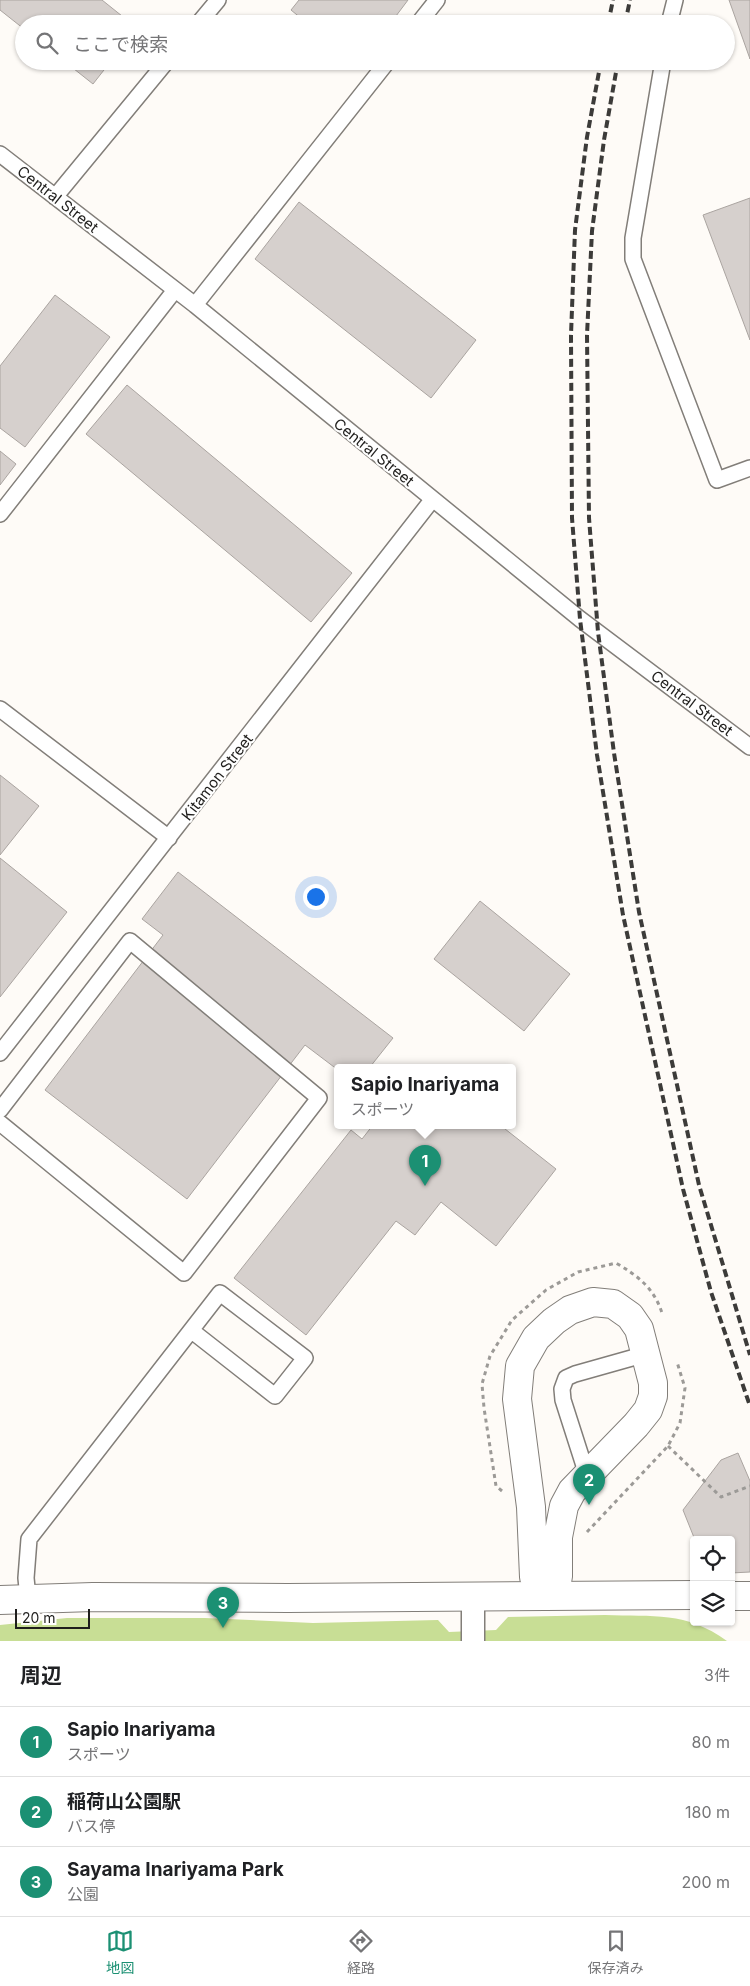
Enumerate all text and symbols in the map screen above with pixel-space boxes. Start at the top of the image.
search box [15,15,735,70]
icon: search [33,29,61,57]
text: ここで検索 [73,33,168,56]
street label: Central Street [14,161,102,237]
street label: Central Street [330,414,418,490]
street label: Central Street [647,666,737,740]
street label: Kitamon Street [177,730,257,824]
your location [303,884,329,910]
popup [334,1064,516,1129]
text: Sapio Inariyama [351,1073,499,1096]
text: スポーツ [351,1099,414,1119]
pin: 1 [409,1145,441,1186]
pin: 2 [573,1464,605,1505]
map controls [690,1536,735,1626]
button: locate [690,1536,735,1581]
button: layers [690,1581,735,1626]
pin: 3 [207,1587,239,1628]
scale bar [15,1606,90,1629]
text: 20 m [22,1609,56,1626]
text: 周辺 [20,1663,62,1688]
text: 3件 [704,1665,730,1685]
text: Sapio Inariyama [67,1718,216,1741]
text: 1 [33,1732,39,1752]
text: 80 m [691,1732,730,1752]
text: スポーツ [67,1744,131,1764]
text: 稲荷山公園駅 [67,1790,181,1813]
text: 2 [31,1802,41,1822]
text: 180 m [685,1802,730,1822]
text: バス停 [67,1816,115,1836]
text: Sayama Inariyama Park [67,1858,284,1881]
text: 3 [31,1872,41,1892]
text: 200 m [682,1872,730,1892]
text: 公園 [67,1884,99,1904]
tab: 地図 [106,1927,134,1977]
tab: 経路 [347,1927,375,1977]
tab: 保存済み [588,1927,644,1977]

